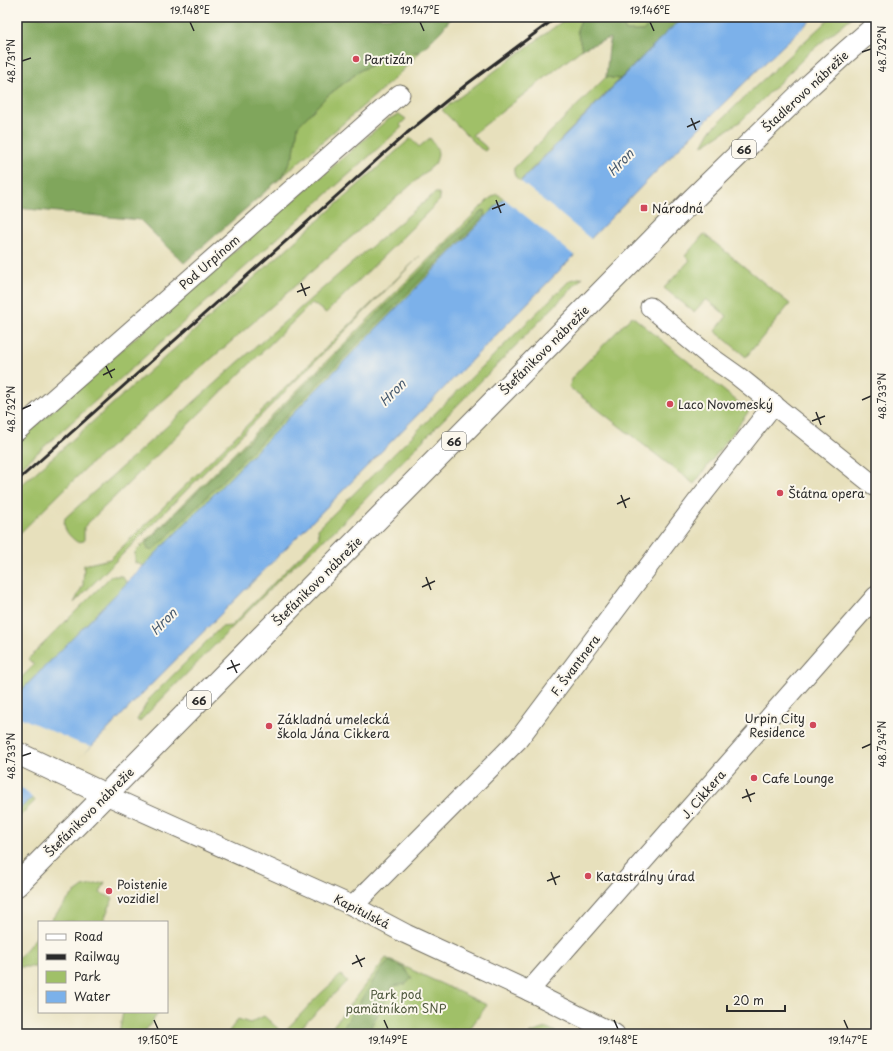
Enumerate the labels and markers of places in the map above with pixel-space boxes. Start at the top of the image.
place label: Partizán [364,50,413,68]
marker: Partizán [351,54,361,64]
place label: Národná [652,199,704,217]
marker: Národná [639,203,649,213]
place label: Laco Novomeský [678,395,773,413]
marker: Laco Novomeský [665,399,675,409]
place label: Štátna opera [788,484,865,502]
marker: Štátna opera [775,488,785,498]
place label: Urpin City Residence [744,709,805,741]
place label: Základná umelecká škola Jána Cikkera [277,710,390,742]
marker: Urpin City Residence [808,720,818,730]
marker: Základná umelecká škola Jána Cikkera [264,721,274,731]
place label: Cafe Lounge [762,769,834,787]
marker: Cafe Lounge [749,773,759,783]
place label: Katastrálny úrad [596,867,695,885]
marker: Katastrálny úrad [583,871,593,881]
place label: Poistenie vozidiel [117,875,168,907]
marker: Poistenie vozidiel [104,886,114,896]

